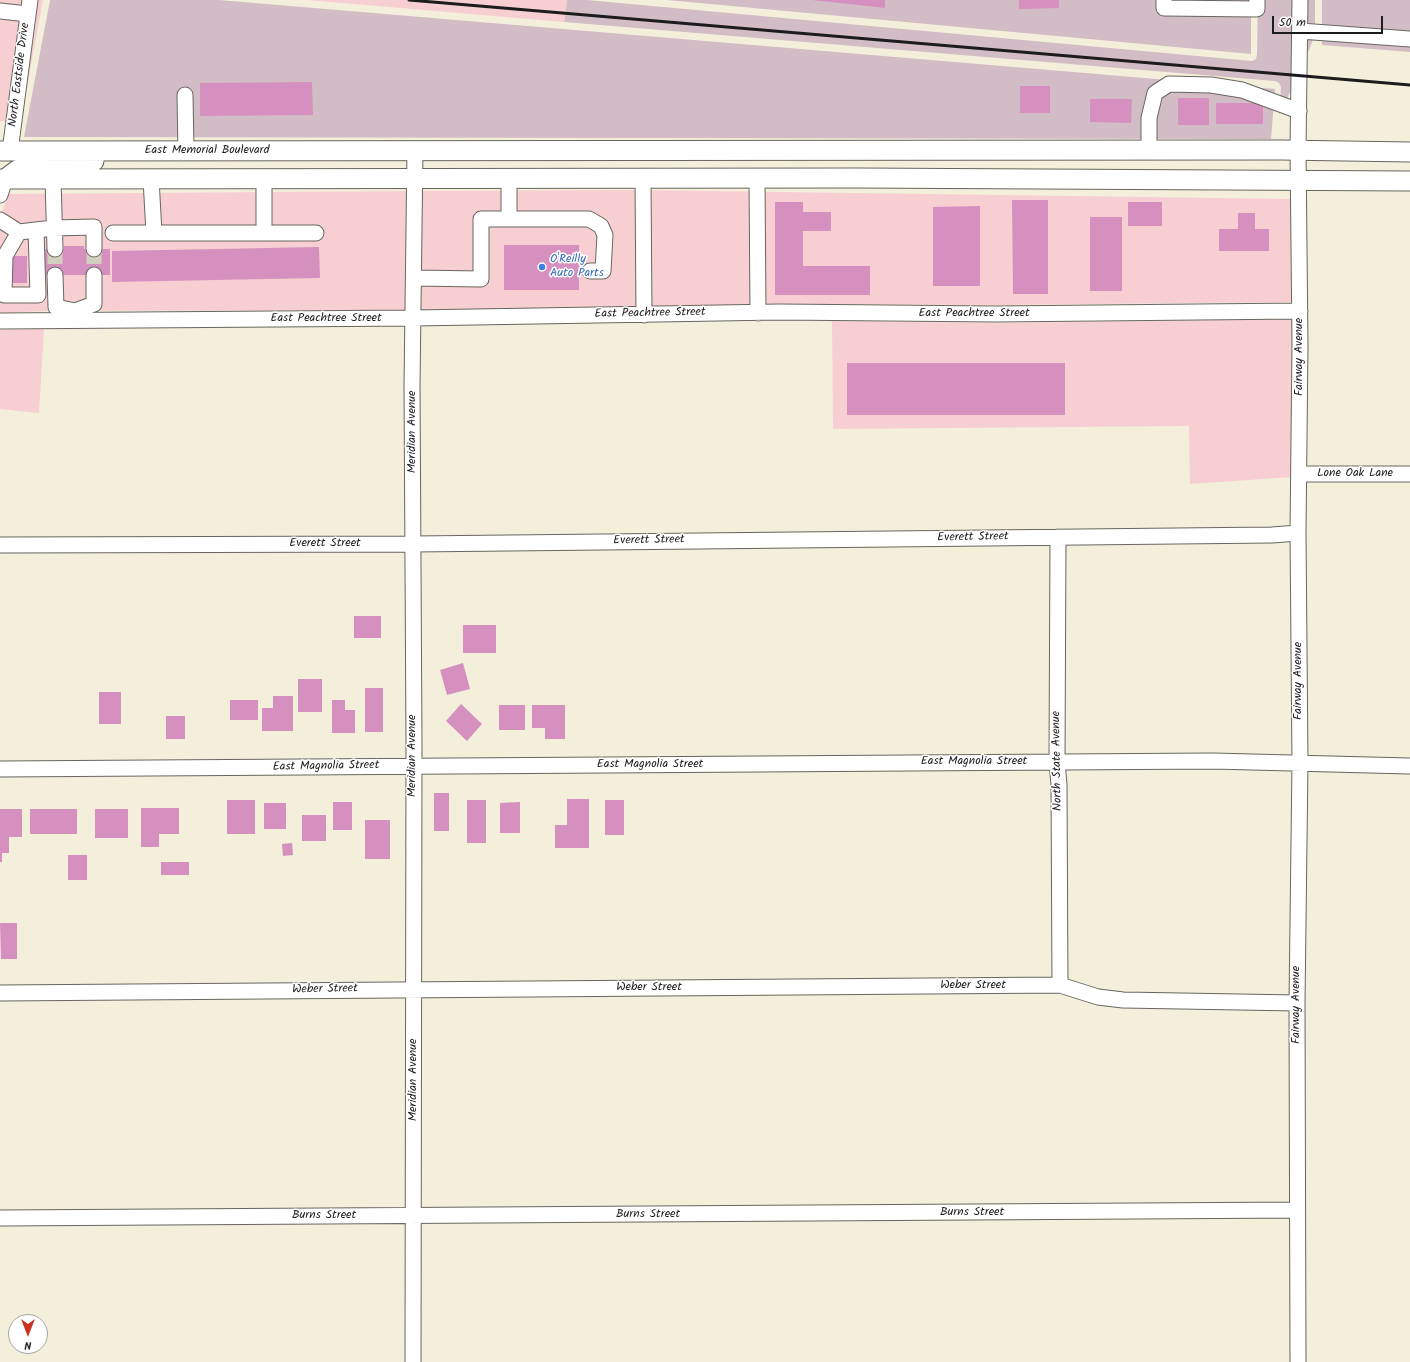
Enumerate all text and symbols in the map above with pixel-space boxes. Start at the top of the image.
scale bar [1274,8,1385,34]
text: 50 m [1279,13,1306,32]
street label: North Eastside Drive [6,22,34,128]
street label: East Memorial Boulevard [144,144,270,158]
place label: O'Reilly Auto Parts [550,253,604,281]
marker: O'Reilly Auto Parts [537,262,547,272]
street label: East Peachtree Street [594,306,706,322]
street label: East Peachtree Street [918,307,1030,321]
street label: East Peachtree Street [270,312,382,326]
street label: Fairway Avenue [1293,318,1307,396]
street label: Meridian Avenue [406,391,420,473]
street label: Lone Oak Lane [1317,467,1393,481]
street label: Everett Street [937,530,1009,546]
street label: Everett Street [613,533,685,549]
street label: Everett Street [289,537,361,551]
street label: Fairway Avenue [1292,642,1306,720]
street label: North State Avenue [1050,711,1066,811]
street label: Meridian Avenue [406,715,420,797]
street label: East Magnolia Street [921,755,1027,769]
street label: East Magnolia Street [597,758,703,772]
street label: East Magnolia Street [273,759,379,775]
street label: Fairway Avenue [1290,966,1304,1044]
street label: Weber Street [940,979,1006,993]
street label: Weber Street [616,981,682,995]
street label: Weber Street [292,982,358,998]
street label: Meridian Avenue [407,1039,421,1121]
street label: Burns Street [940,1206,1004,1220]
street label: Burns Street [616,1208,680,1222]
street label: Burns Street [292,1209,356,1223]
north arrow [8,1314,48,1354]
text: N [25,1336,31,1354]

